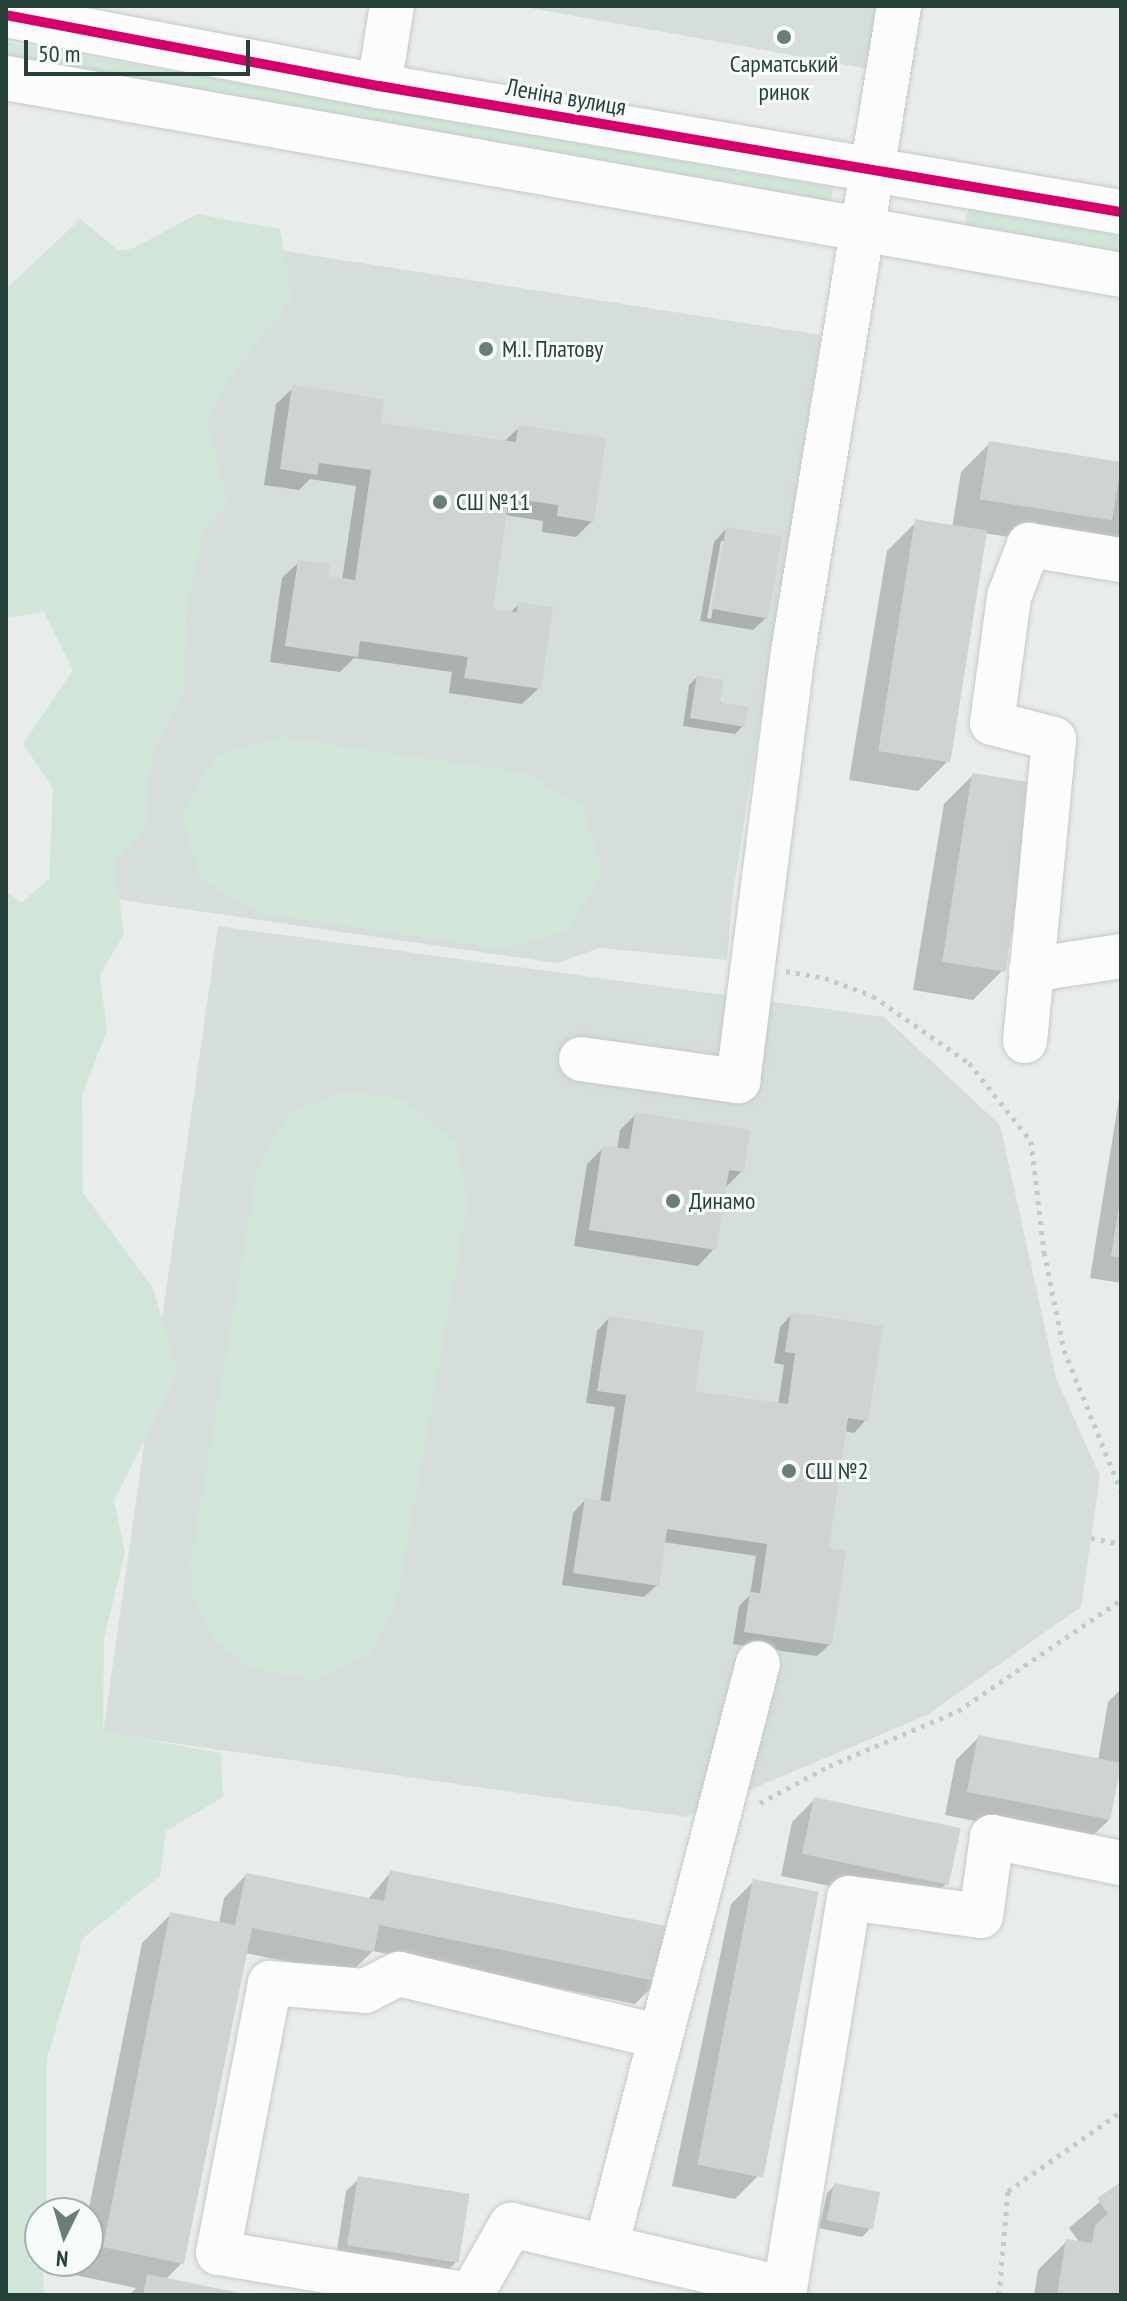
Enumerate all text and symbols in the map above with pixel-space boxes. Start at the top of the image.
scale bar [28,24,254,74]
marker: Сарматський ринок [775,28,793,46]
text: 50 m [38,38,80,69]
place label: Сарматський ринок [730,50,838,106]
street label: Леніна вулиця [504,72,628,122]
place label: М.І. Платову [502,335,605,363]
marker: М.І. Платову [477,340,495,358]
place label: СШ №11 [456,488,530,516]
marker: СШ №11 [431,493,449,511]
place label: Динамо [689,1187,755,1215]
marker: Динамо [664,1192,682,1210]
place label: СШ №2 [805,1457,868,1485]
marker: СШ №2 [780,1462,798,1480]
north arrow [24,2197,104,2277]
text: N [55,2244,69,2273]

